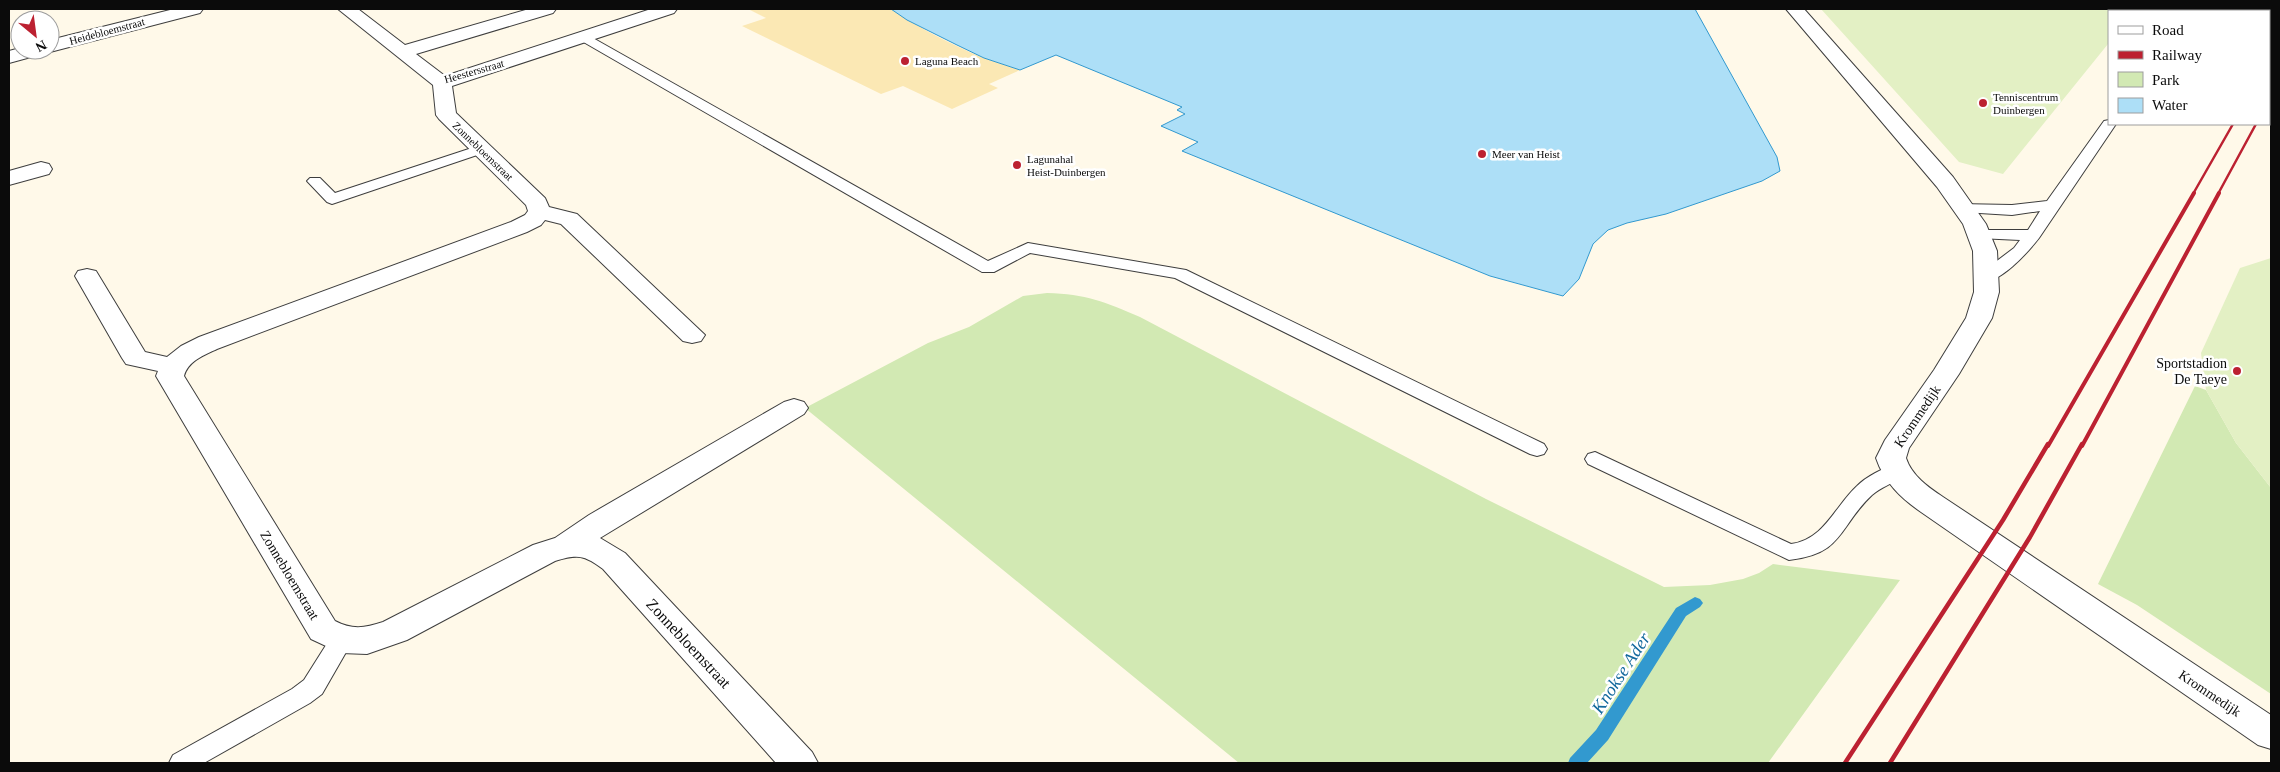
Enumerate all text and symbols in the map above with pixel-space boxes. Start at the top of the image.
north arrow [10,10,60,60]
legend [2108,10,2270,125]
street label: Heidebloemstraat [68,15,146,47]
text: Road [2152,22,2184,38]
text: N [33,37,49,55]
text: Railway [2152,47,2202,63]
marker: Laguna Beach [899,55,911,67]
place label: Laguna Beach [915,55,979,67]
street label: Heestersstraat [443,57,505,85]
text: Park [2152,72,2180,88]
place label: Tenniscentrum Duinbergen [1993,91,2059,116]
marker: Tenniscentrum Duinbergen [1977,97,1989,109]
text: Water [2152,97,2187,113]
street label: Zonnebloemstraat [450,119,516,183]
marker: Meer van Heist [1476,148,1488,160]
place label: Meer van Heist [1492,148,1560,160]
place label: Lagunahal Heist-Duinbergen [1027,153,1106,178]
marker: Lagunahal Heist-Duinbergen [1011,159,1023,171]
place label: Sportstadion De Taeye [2156,356,2227,387]
marker: Sportstadion De Taeye [2231,365,2243,377]
street label: Krommedijk [1891,382,1944,450]
street label: Zonnebloemstraat [257,528,322,623]
street label: Zonnebloemstraat [643,595,735,692]
water label: Knokse Ader [1587,628,1655,718]
street label: Krommedijk [2176,667,2244,720]

